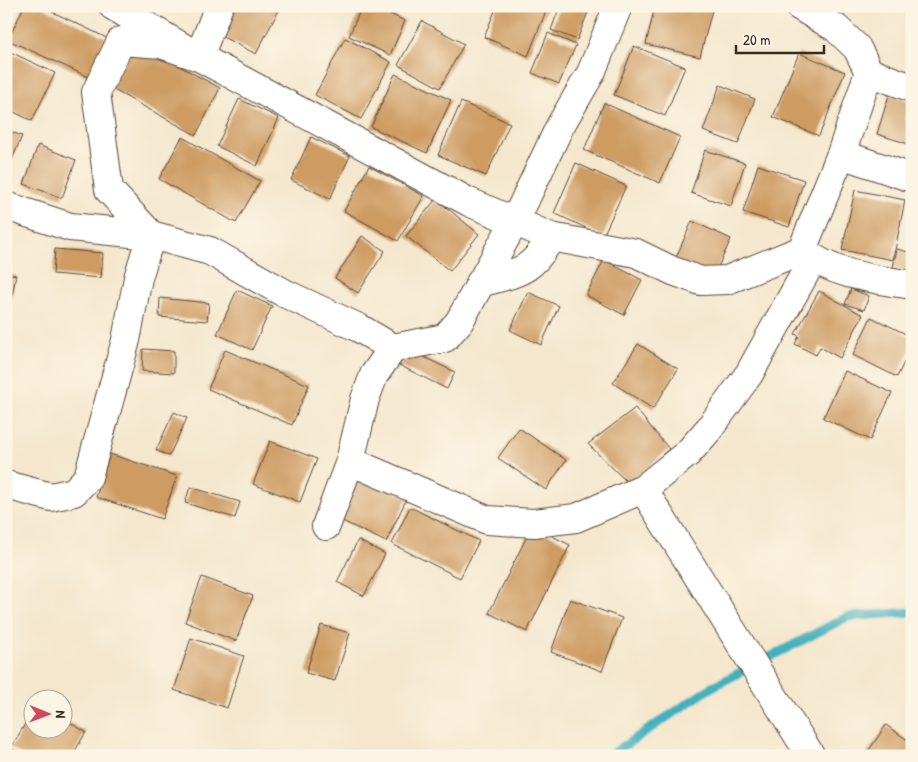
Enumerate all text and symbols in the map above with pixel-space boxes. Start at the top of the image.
scale bar [736,22,823,54]
text: 20 m [743,29,770,50]
north arrow [22,690,72,740]
text: N [52,710,71,719]

